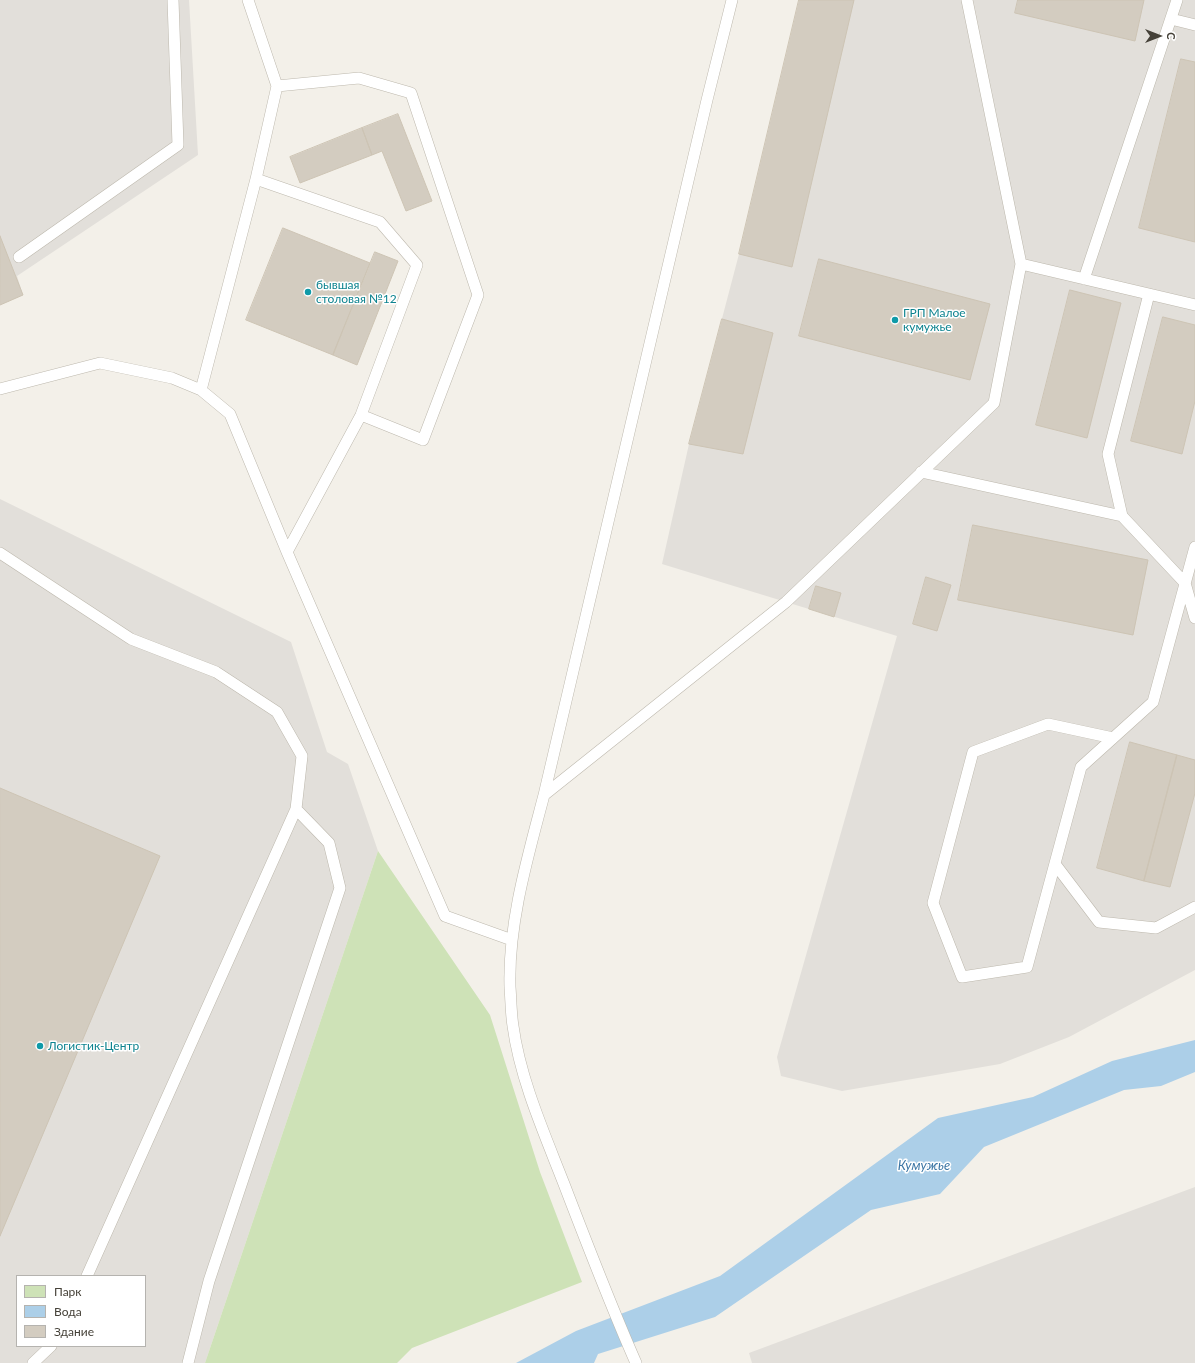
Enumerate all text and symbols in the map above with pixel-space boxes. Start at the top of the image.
north arrow [1139,16,1179,56]
text: С [1165,32,1178,40]
place label: бывшая столовая №12 [316,278,397,306]
marker: бывшая столовая №12 [303,287,313,297]
place label: ГРП Малое кумужье [903,306,966,334]
marker: ГРП Малое кумужье [890,315,900,325]
place label: Логистик-Центр [48,1039,139,1053]
marker: Логистик-Центр [35,1041,45,1051]
water label: Кумужье [898,1158,950,1174]
legend [16,1275,146,1347]
text: Парк [54,1284,82,1299]
text: Вода [54,1304,82,1319]
text: Здание [54,1324,94,1339]

